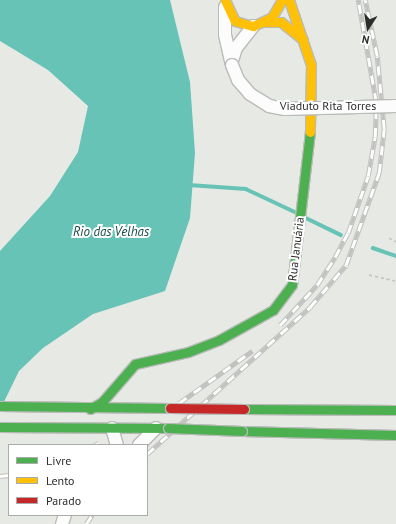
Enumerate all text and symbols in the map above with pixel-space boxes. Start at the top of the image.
north arrow [348,8,388,48]
text: N [361,32,371,47]
street label: Viaduto Rita Torres [280,99,376,113]
street label: Rua Januária [285,216,307,282]
water label: Rio das Velhas [73,224,149,240]
legend [8,444,148,516]
text: Livre [46,453,71,468]
text: Lento [46,473,75,488]
text: Parado [46,493,81,508]

